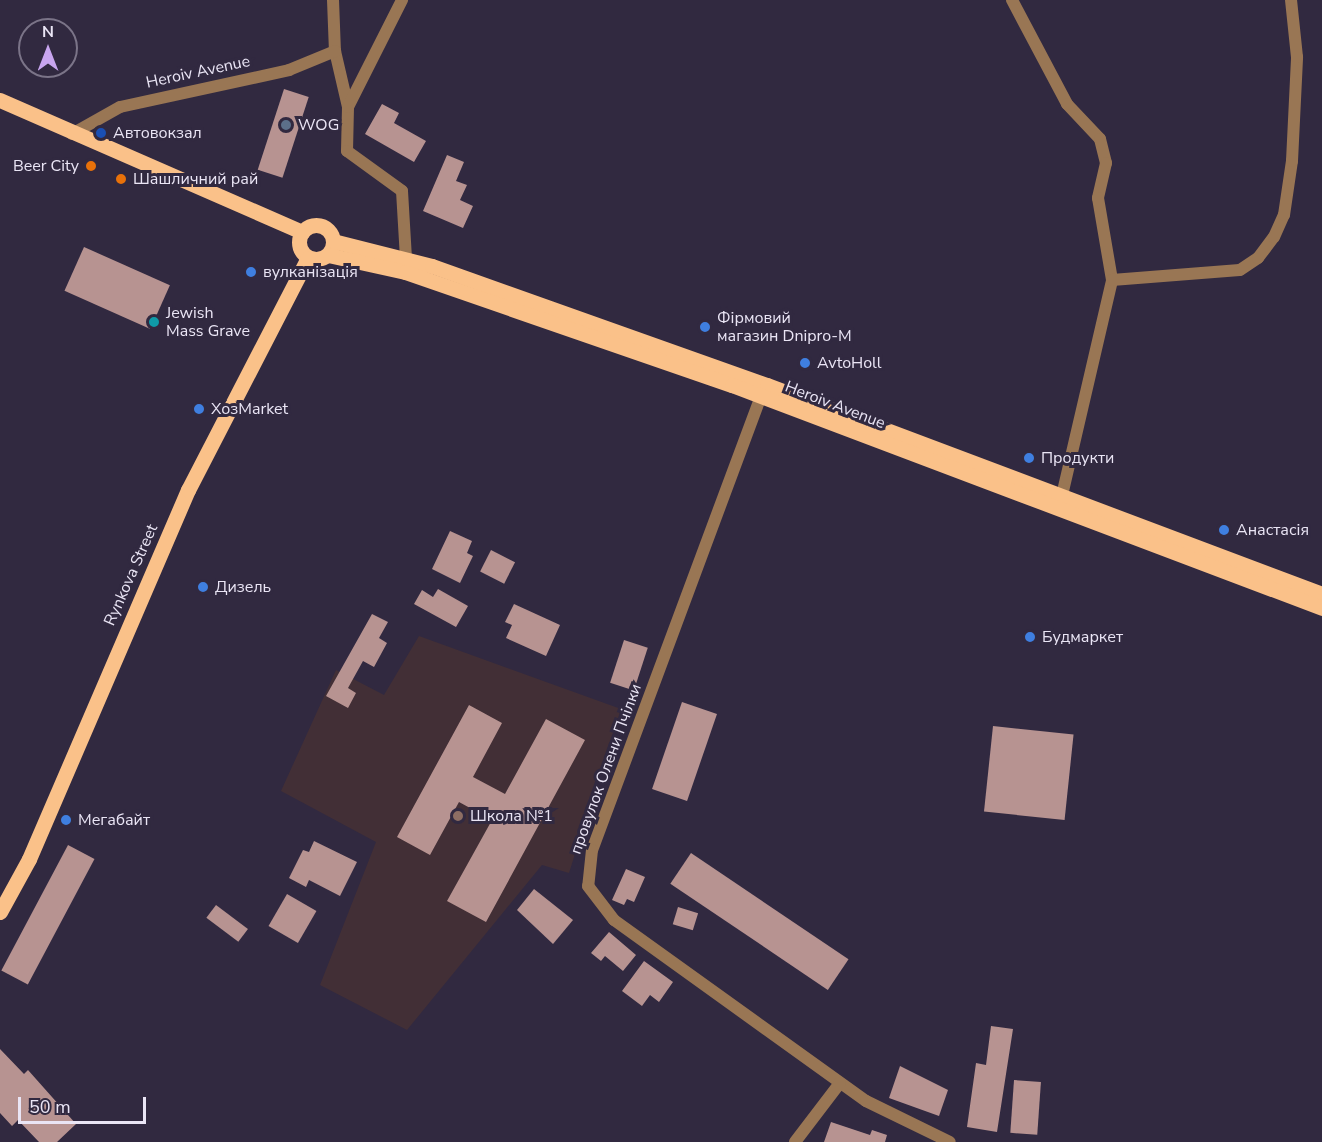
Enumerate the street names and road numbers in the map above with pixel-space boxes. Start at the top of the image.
street label: Heroiv Avenue [144,52,252,92]
street label: Heroiv Avenue [782,377,888,433]
street label: Rynkova Street [100,521,162,629]
street label: провулок Олени Пчілки [566,681,646,857]

